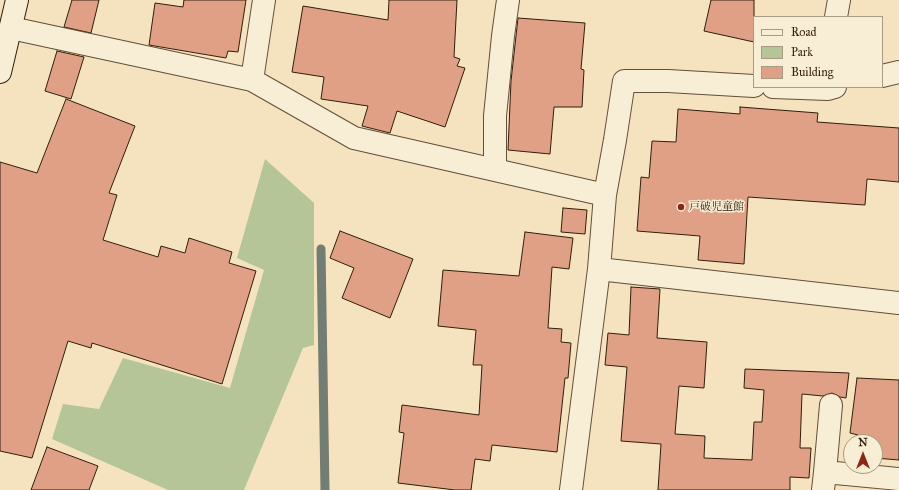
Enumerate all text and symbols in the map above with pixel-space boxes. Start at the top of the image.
legend [753,16,883,88]
text: Road [791,25,817,39]
text: Park [791,45,813,59]
text: Building [791,65,833,79]
place label: 戸破児童館 [689,200,744,214]
marker: 戸破児童館 [676,202,686,212]
north arrow [843,434,883,474]
text: N [858,436,868,449]

